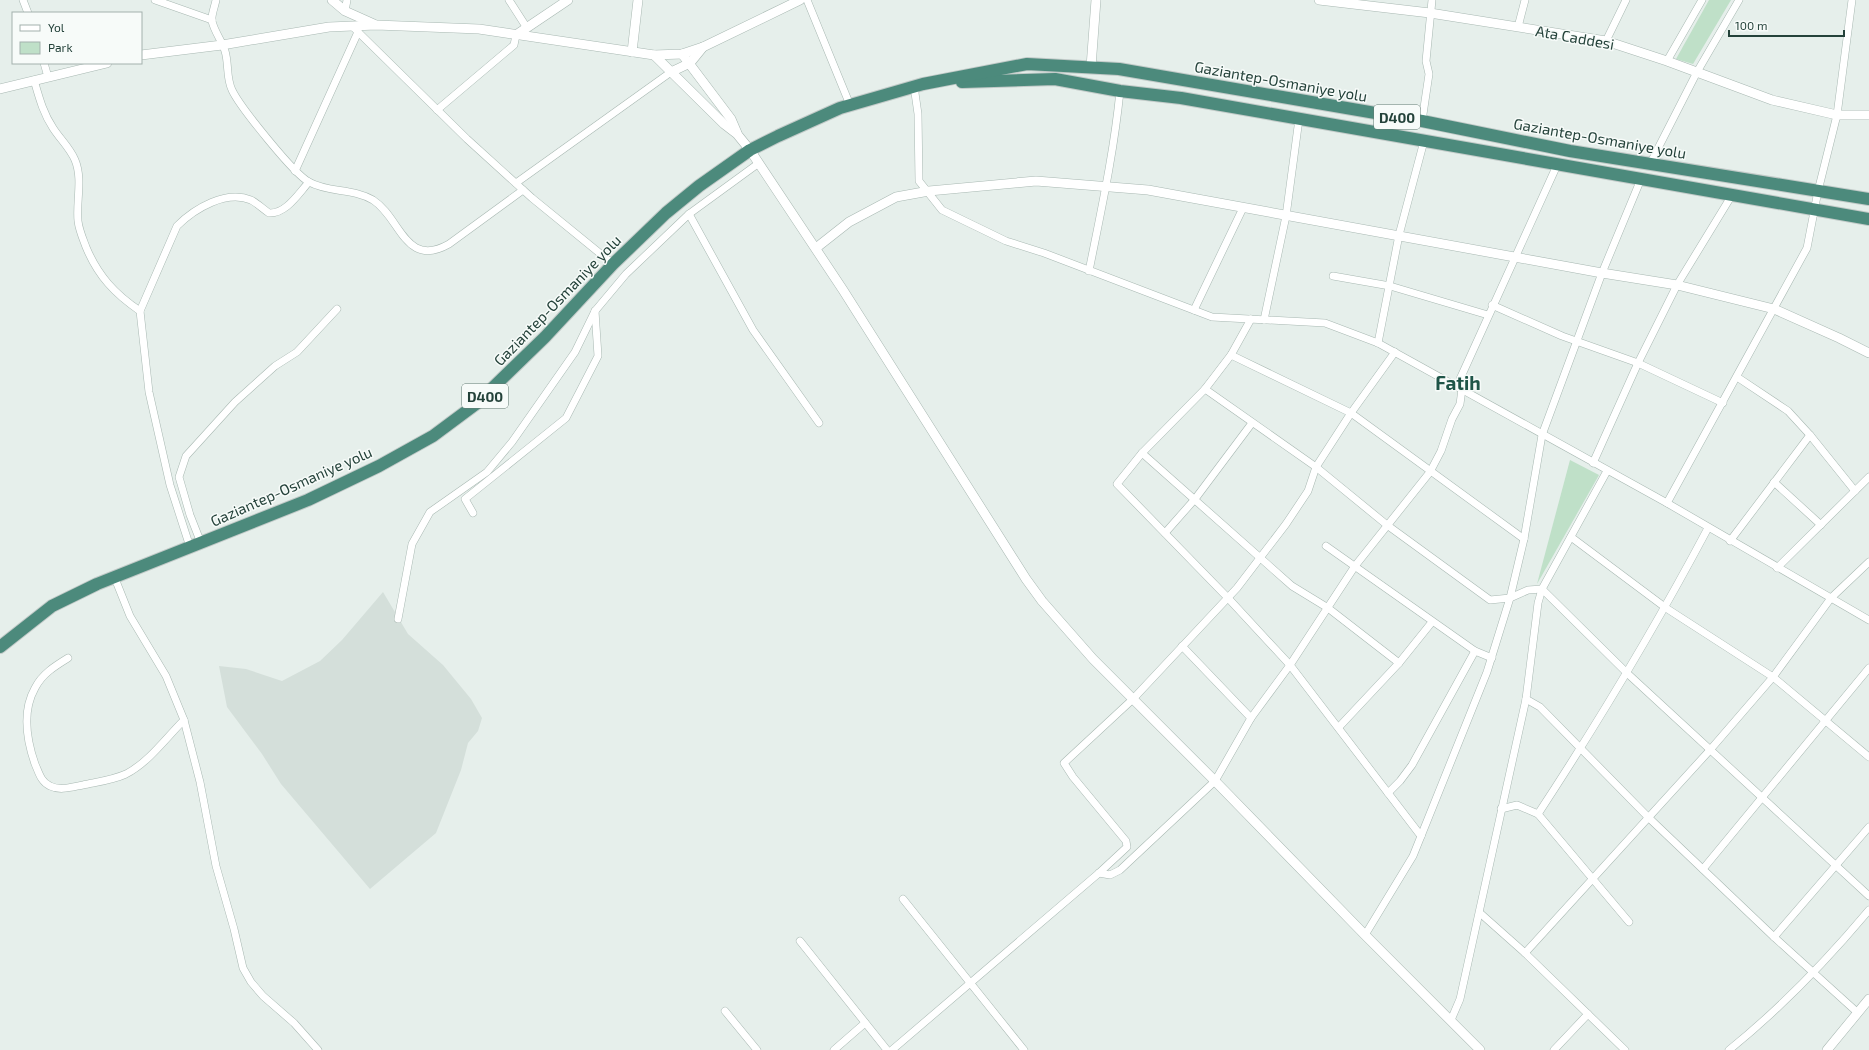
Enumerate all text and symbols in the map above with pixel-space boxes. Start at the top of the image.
legend [12,12,142,64]
scale bar [1729,12,1844,38]
text: 100 m [1735,18,1767,32]
text: Yol [48,20,65,34]
street label: Ata Caddesi [1534,21,1616,53]
text: Park [48,40,73,54]
street label: Gaziantep-Osmaniye yolu [1193,57,1369,105]
road number: D400 [1374,105,1420,129]
street label: Gaziantep-Osmaniye yolu [1512,114,1688,162]
street label: Gaziantep-Osmaniye yolu [490,231,624,369]
district label: Fatih [1435,371,1481,394]
road number: D400 [462,384,508,408]
street label: Gaziantep-Osmaniye yolu [207,442,375,530]

